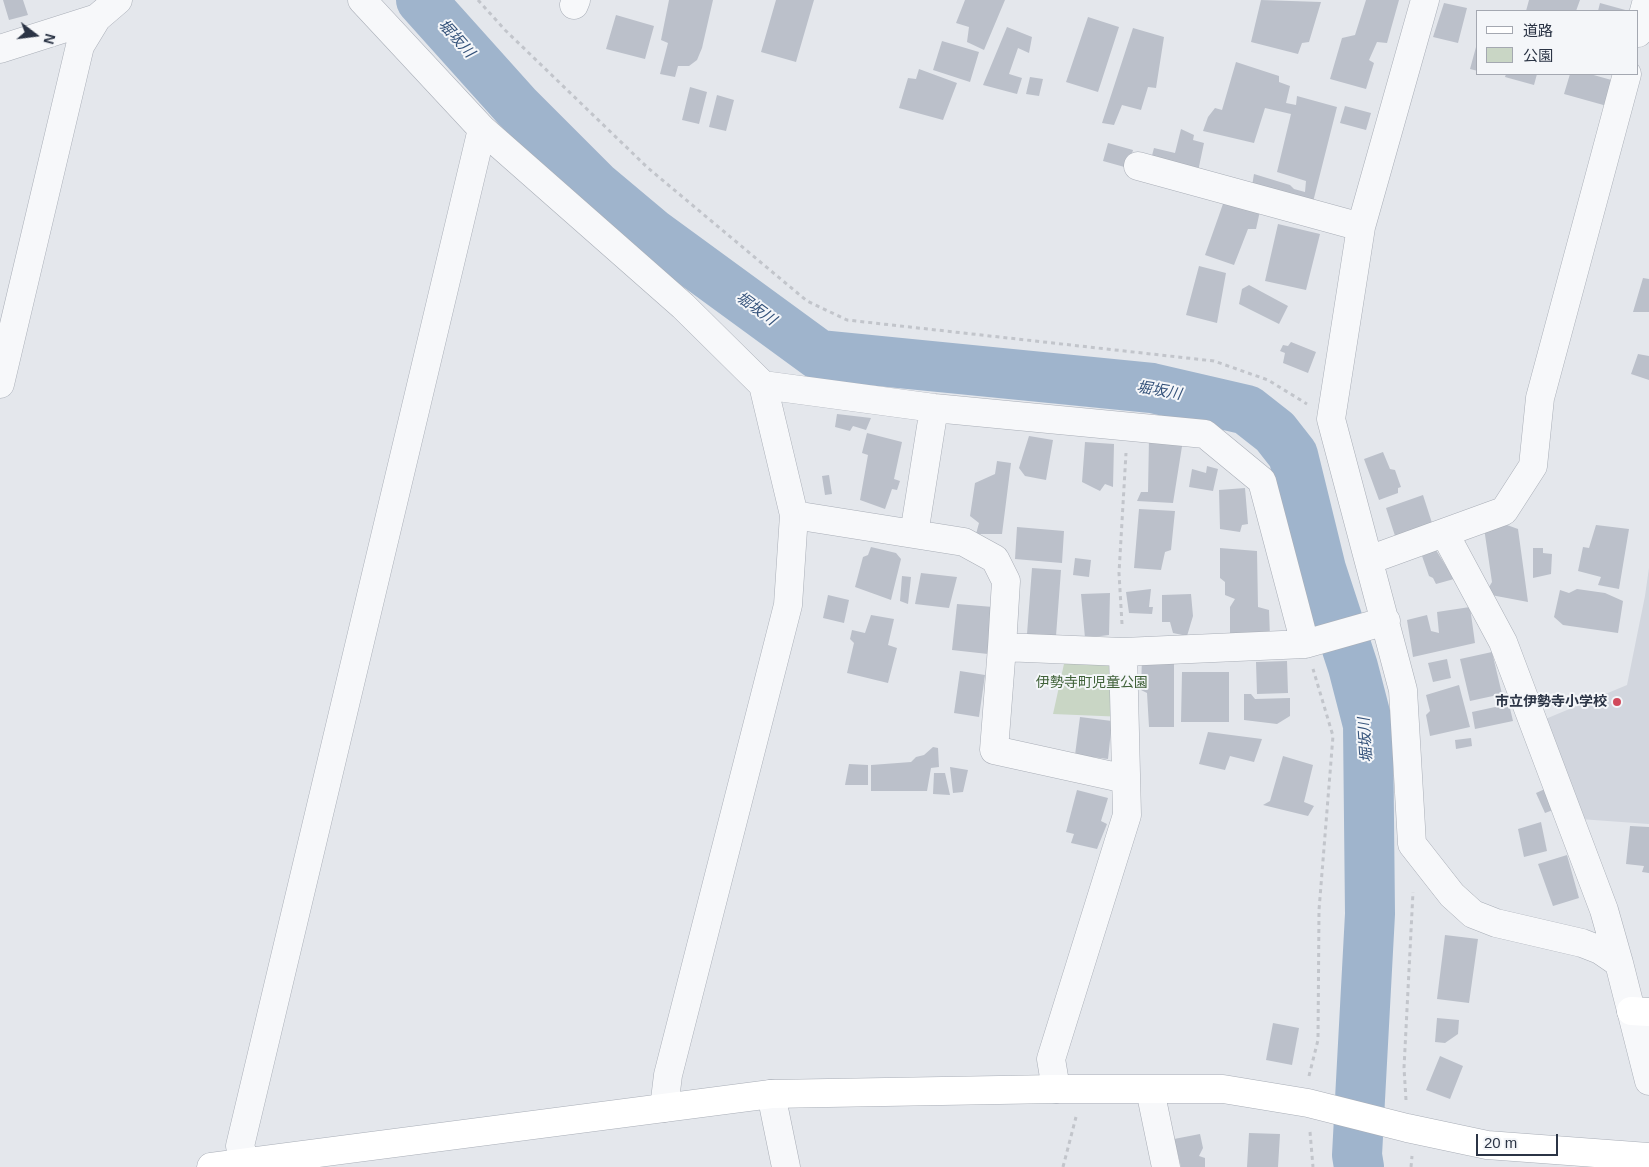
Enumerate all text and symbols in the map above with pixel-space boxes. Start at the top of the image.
north arrow [10,10,60,60]
legend [1476,10,1639,75]
water label: 堀坂川 [434,16,478,62]
text: 道路 [1523,22,1553,39]
text: N [40,32,59,46]
text: 公園 [1523,47,1553,64]
water label: 堀坂川 [733,288,779,330]
water label: 堀坂川 [1135,378,1183,404]
park label: 伊勢寺町児童公園 [1036,675,1148,691]
place label: 市立伊勢寺小学校 [1495,694,1607,710]
marker: 市立伊勢寺小学校 [1611,696,1623,708]
water label: 堀坂川 [1355,717,1377,763]
scale bar [1479,1124,1562,1156]
text: 20 m [1484,1134,1517,1151]

